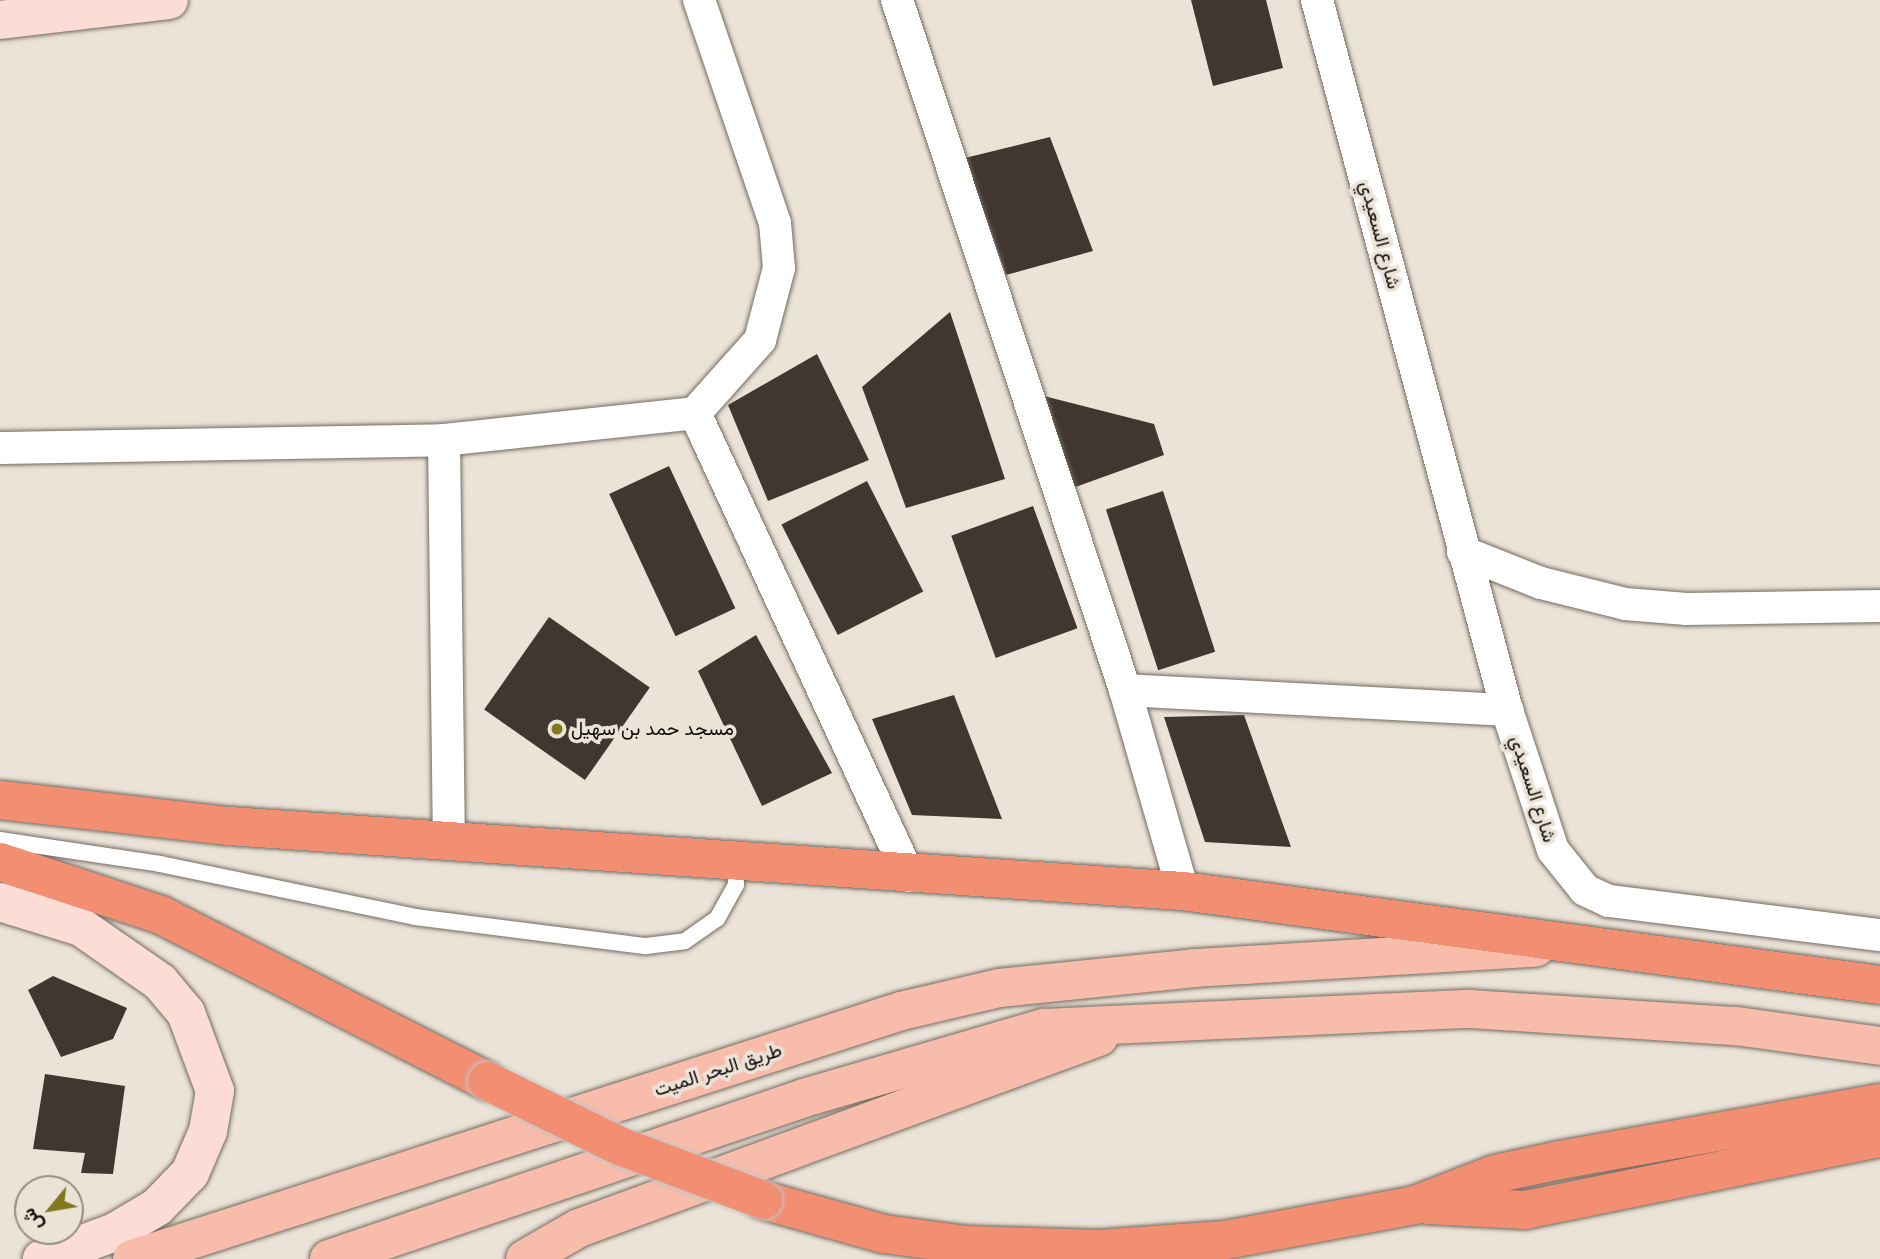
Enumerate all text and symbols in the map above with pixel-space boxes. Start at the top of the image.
street label: شارع السعيدي [1355,179,1405,291]
place label: مسجد حمد بن سهيل [571,718,734,740]
marker: مسجد حمد بن سهيل [549,721,565,737]
street label: شارع السعيدي [1505,733,1561,845]
street label: طريق البحر الميت [651,1039,785,1101]
north arrow [14,1175,84,1245]
text: ش [17,1205,47,1235]

